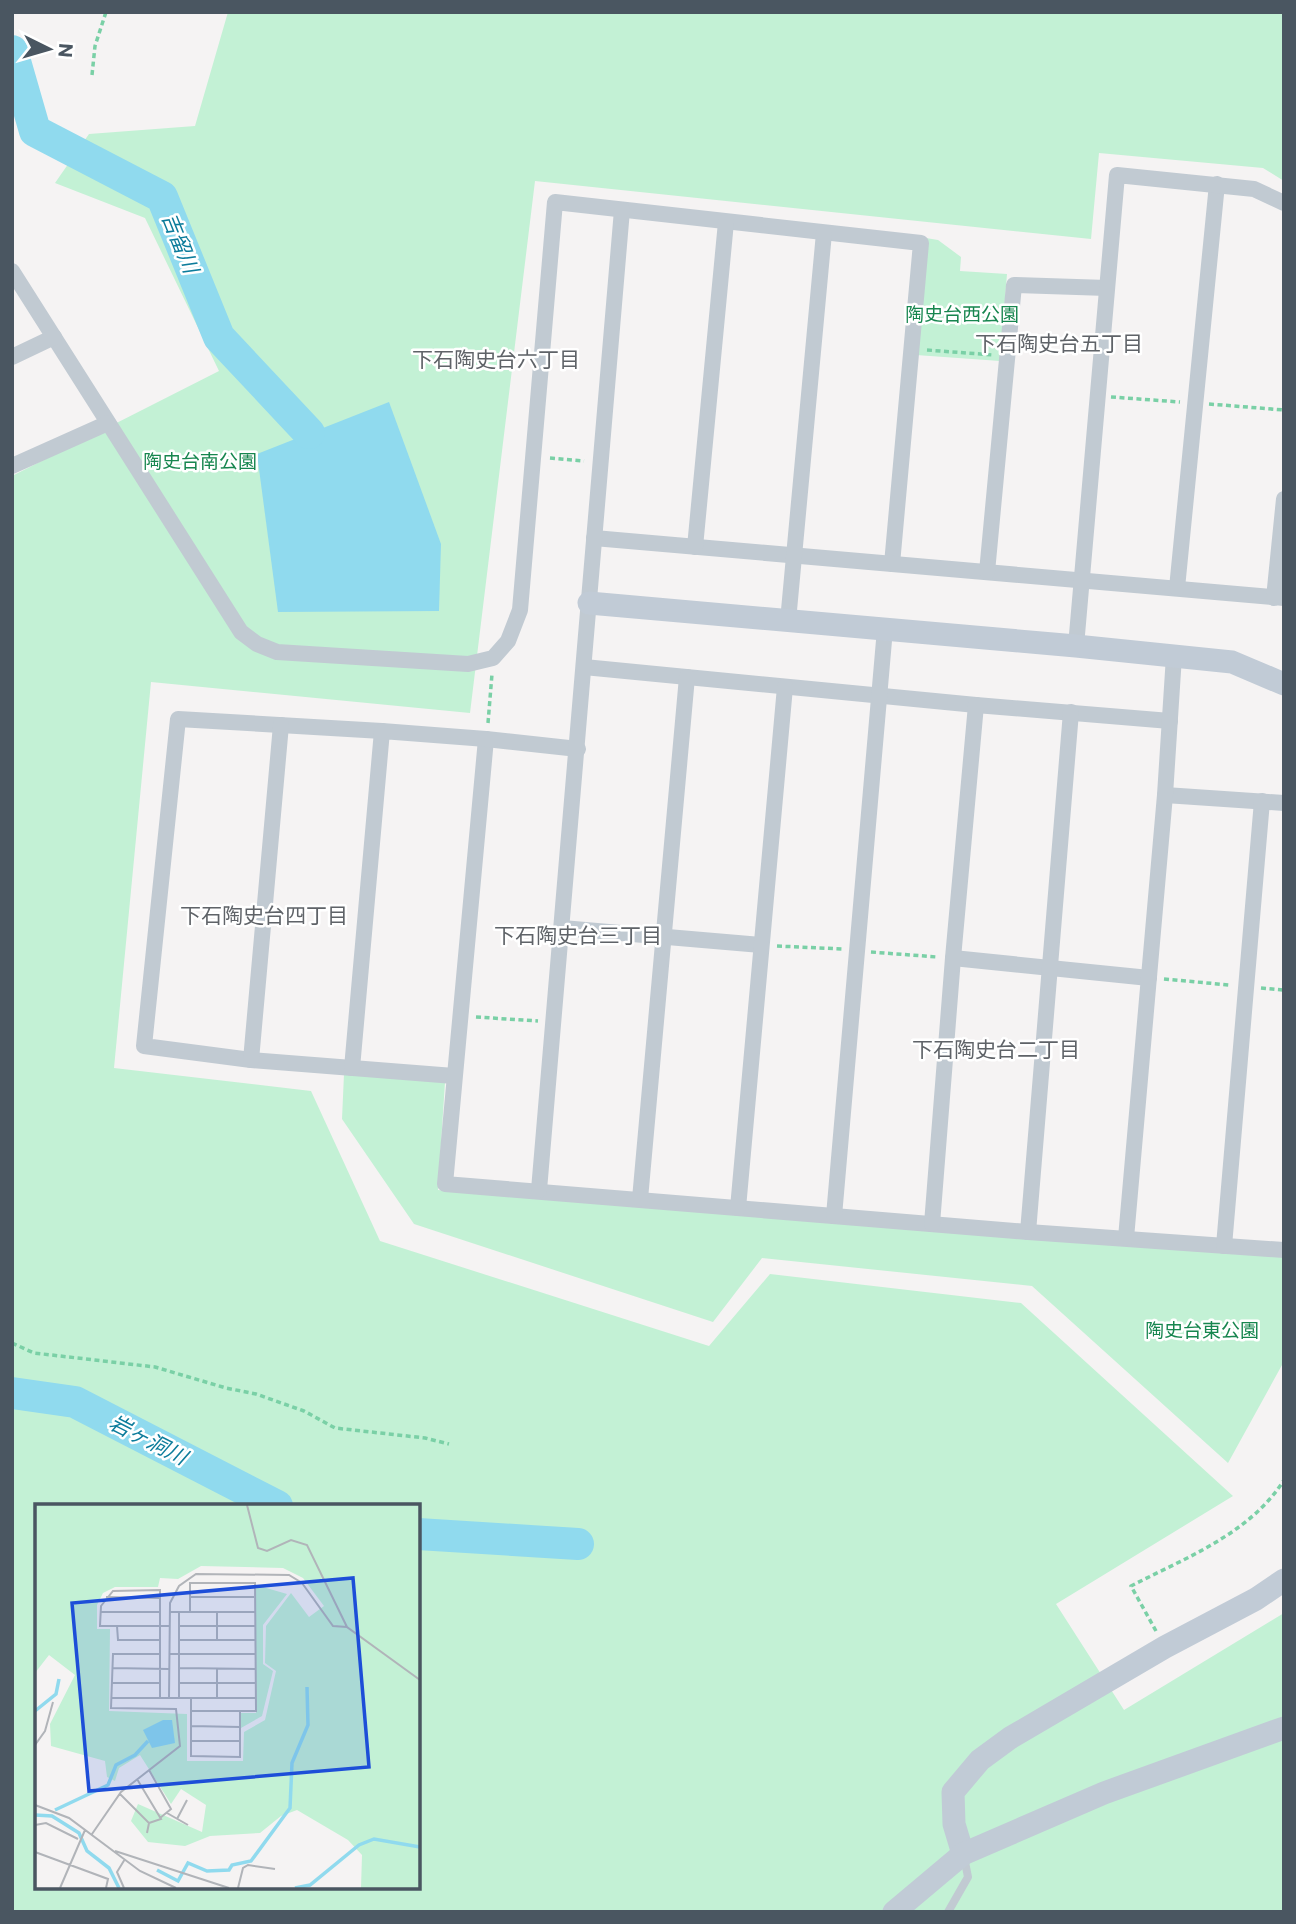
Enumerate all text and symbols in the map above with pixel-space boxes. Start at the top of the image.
north arrow [14,14,84,84]
text: N [54,42,79,59]
water label: 吉留川 [158,209,206,278]
park label: 陶史台西公園 [905,302,1019,325]
district label: 下石陶史台五丁目 [975,330,1143,355]
district label: 下石陶史台六丁目 [412,346,580,371]
park label: 陶史台南公園 [143,449,257,472]
district label: 下石陶史台四丁目 [180,902,348,927]
district label: 下石陶史台三丁目 [494,922,662,947]
district label: 下石陶史台二丁目 [912,1036,1080,1061]
park label: 陶史台東公園 [1145,1318,1259,1341]
water label: 岩ヶ洞川 [106,1408,194,1470]
inset map [35,1504,420,1889]

